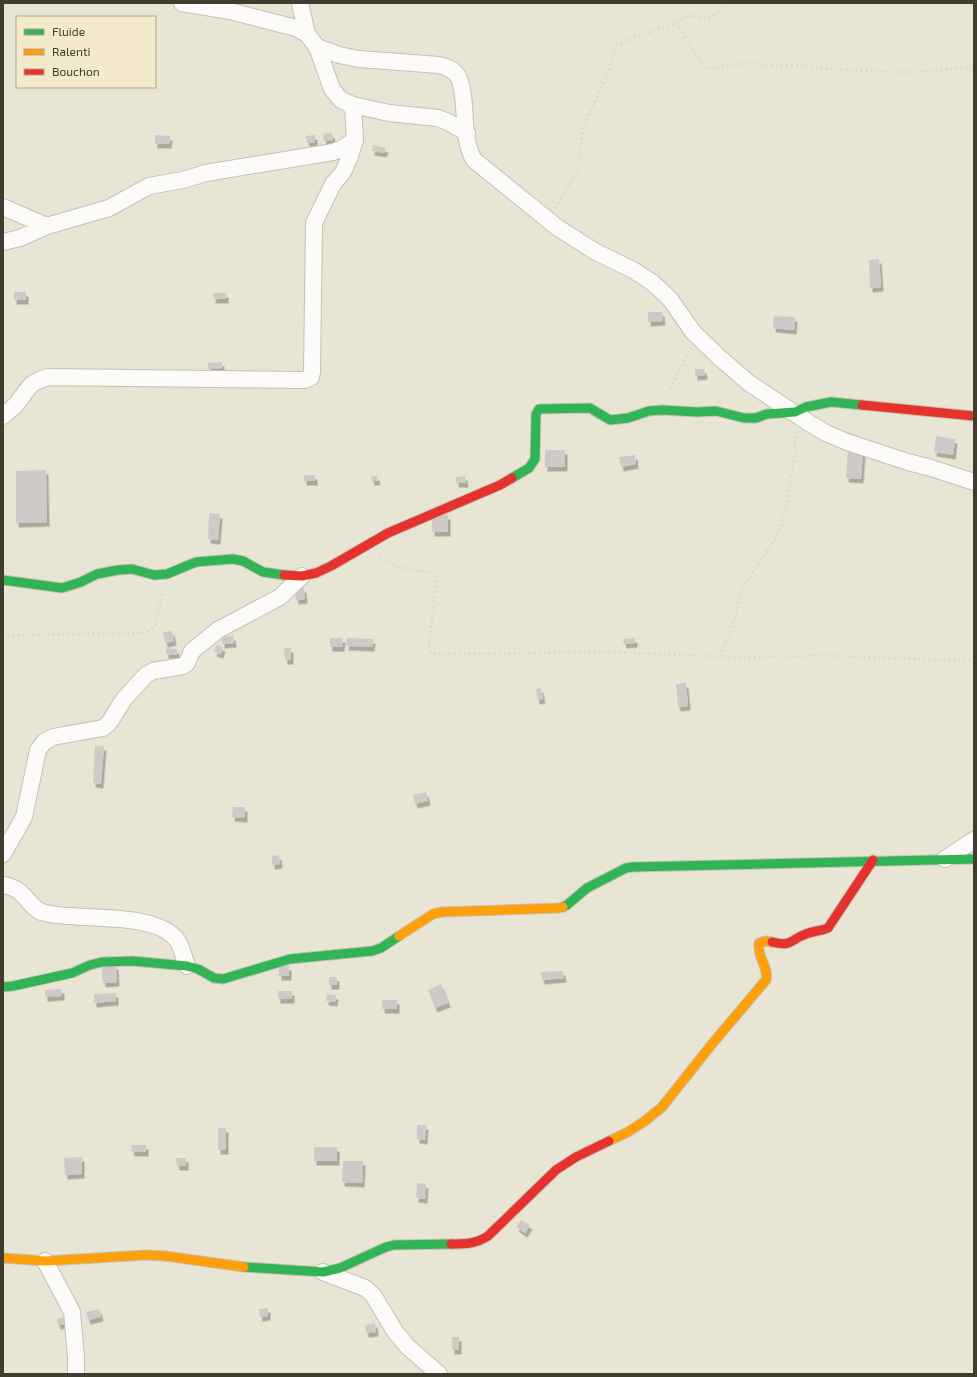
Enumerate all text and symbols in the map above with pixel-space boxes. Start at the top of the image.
legend [16,16,156,88]
text: Fluide [52,24,85,38]
text: Ralenti [52,44,91,58]
text: Bouchon [52,64,100,78]

